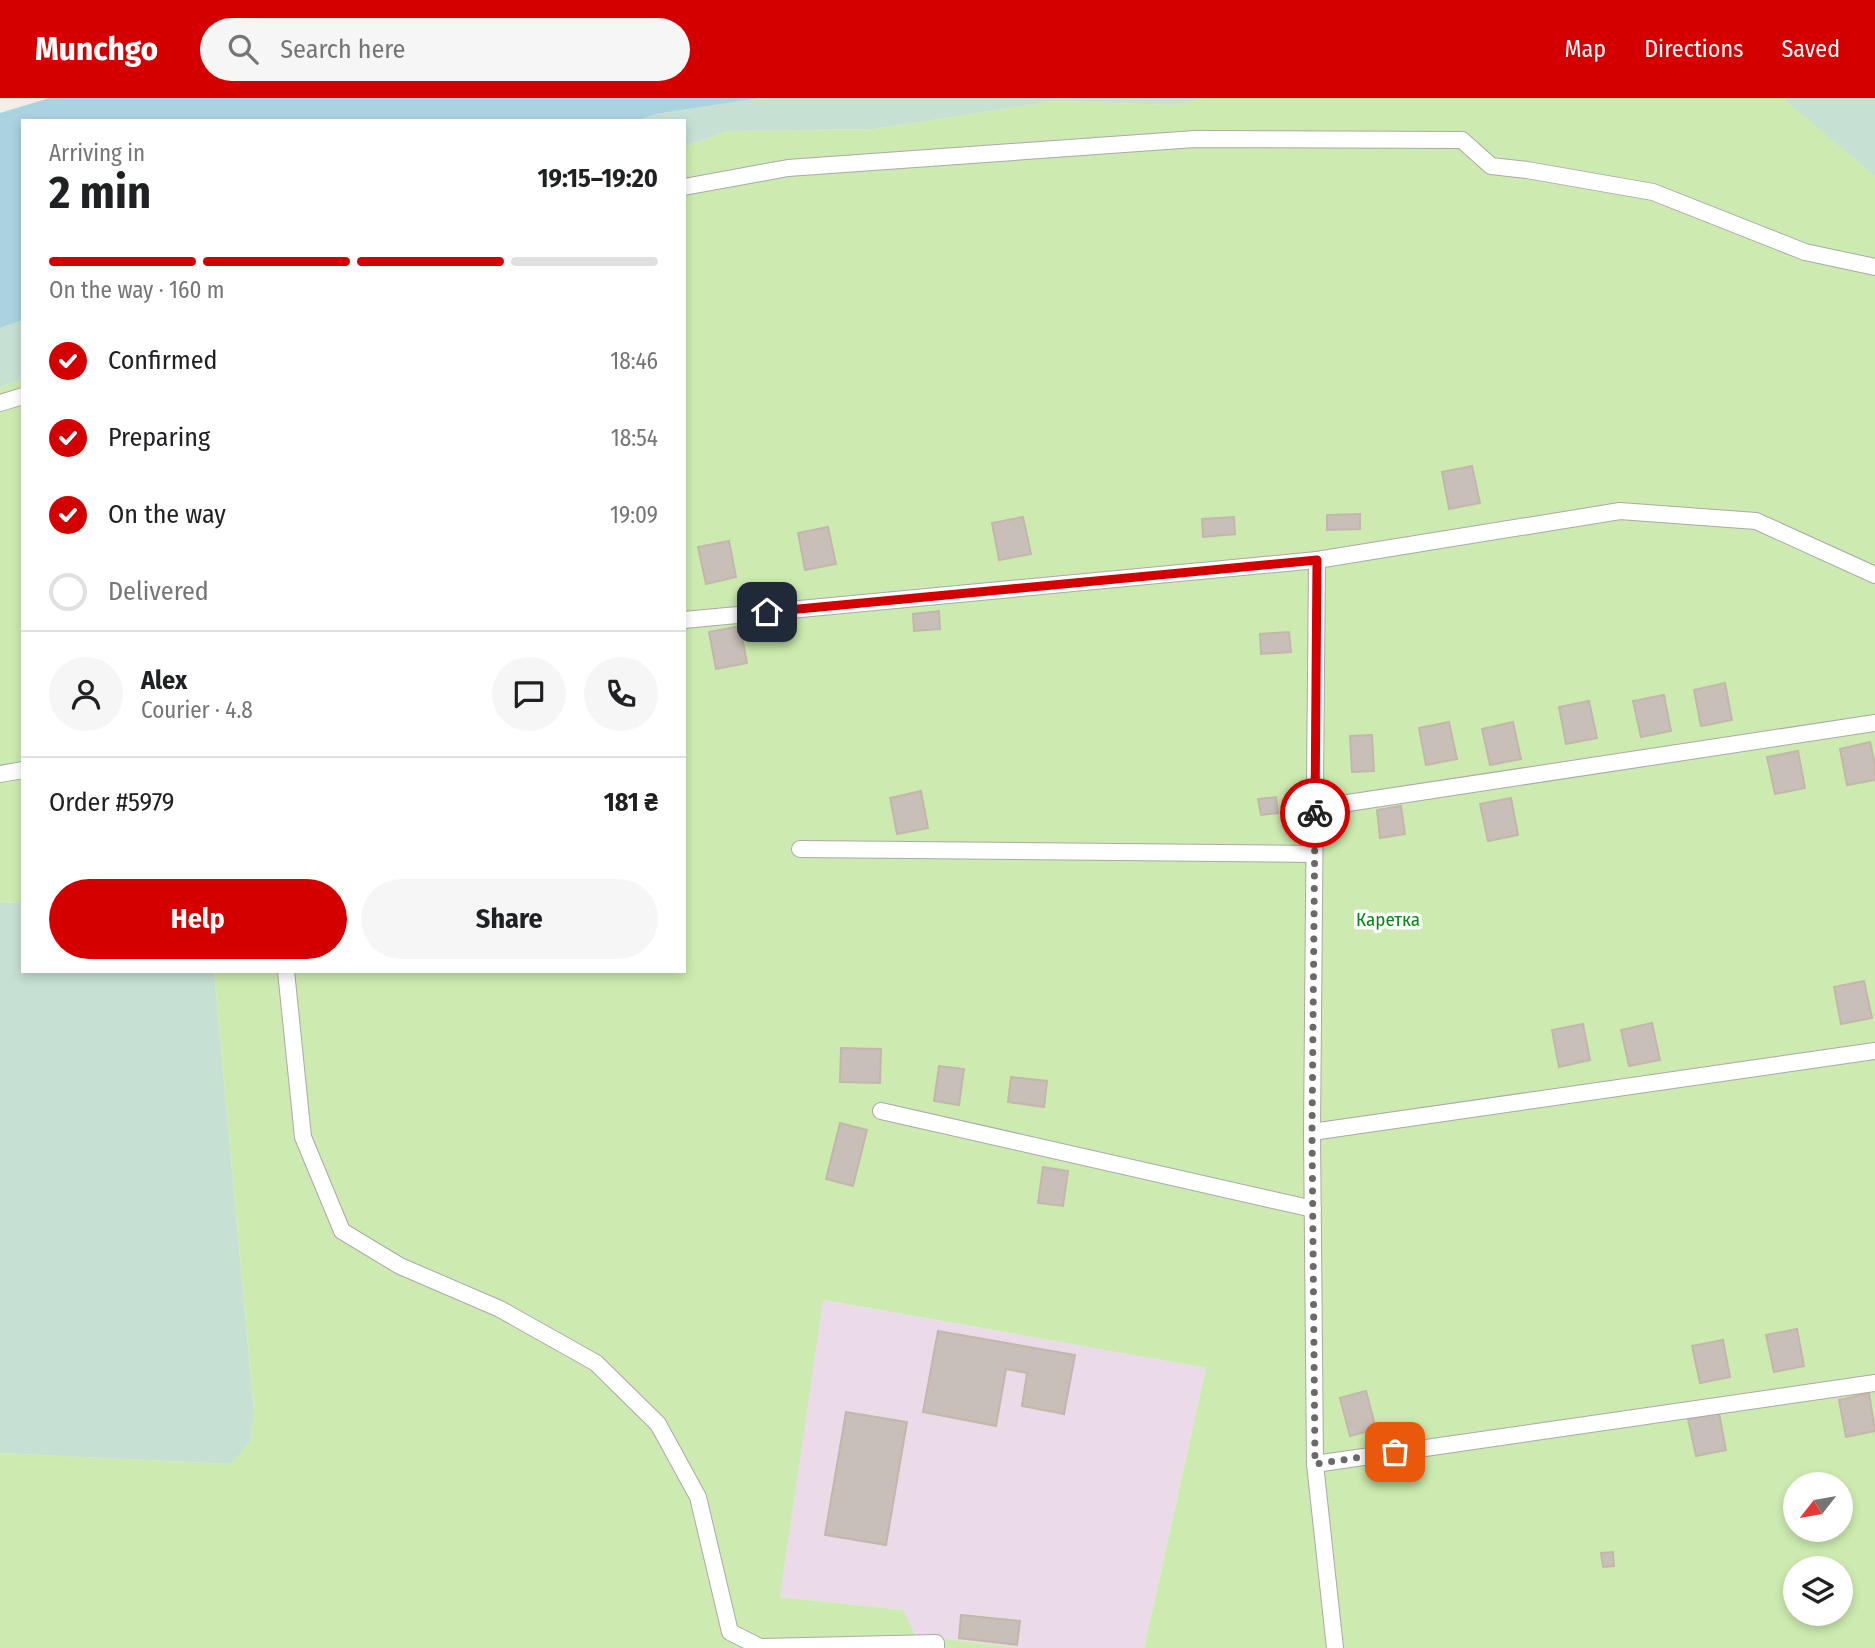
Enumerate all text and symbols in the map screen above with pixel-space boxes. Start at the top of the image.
search box [200,18,690,81]
text: Munchgo [35,29,158,69]
icon: search [224,30,262,68]
text: Search here [280,34,405,65]
text: Map [1565,35,1606,63]
text: Directions [1644,35,1743,63]
text: Saved [1781,35,1840,63]
text: Arriving in [49,139,145,167]
text: 19:15–19:20 [538,163,658,194]
text: 2 min [49,165,151,220]
text: On the way · 160 m [49,276,224,304]
icon: check [49,342,87,380]
text: Confirmed [108,345,218,376]
text: 18:46 [610,347,658,375]
icon: check [49,419,87,457]
text: Preparing [108,422,210,453]
text: 18:54 [611,424,658,452]
icon: check [49,496,87,534]
text: On the way [108,499,226,530]
text: 19:09 [610,501,658,529]
text: Delivered [108,576,209,607]
pin [737,582,797,642]
icon: home [748,593,786,631]
button: person [49,657,123,731]
button: chat [492,657,566,731]
button: phone [584,657,658,731]
text: Alex [141,665,187,696]
text: Courier · 4.8 [141,696,253,724]
courier [1280,778,1350,848]
text: Order #5979 [49,787,175,818]
text: 181 ₴ [604,787,658,818]
icon: bike [1296,794,1334,832]
button: Help [49,879,347,959]
button: Share [361,879,658,959]
park label: Каретка [1356,908,1420,931]
pin [1365,1422,1425,1482]
icon: bag [1376,1433,1414,1471]
north arrow [1783,1472,1853,1542]
map controls [1783,1472,1853,1626]
button: layers [1783,1556,1853,1626]

